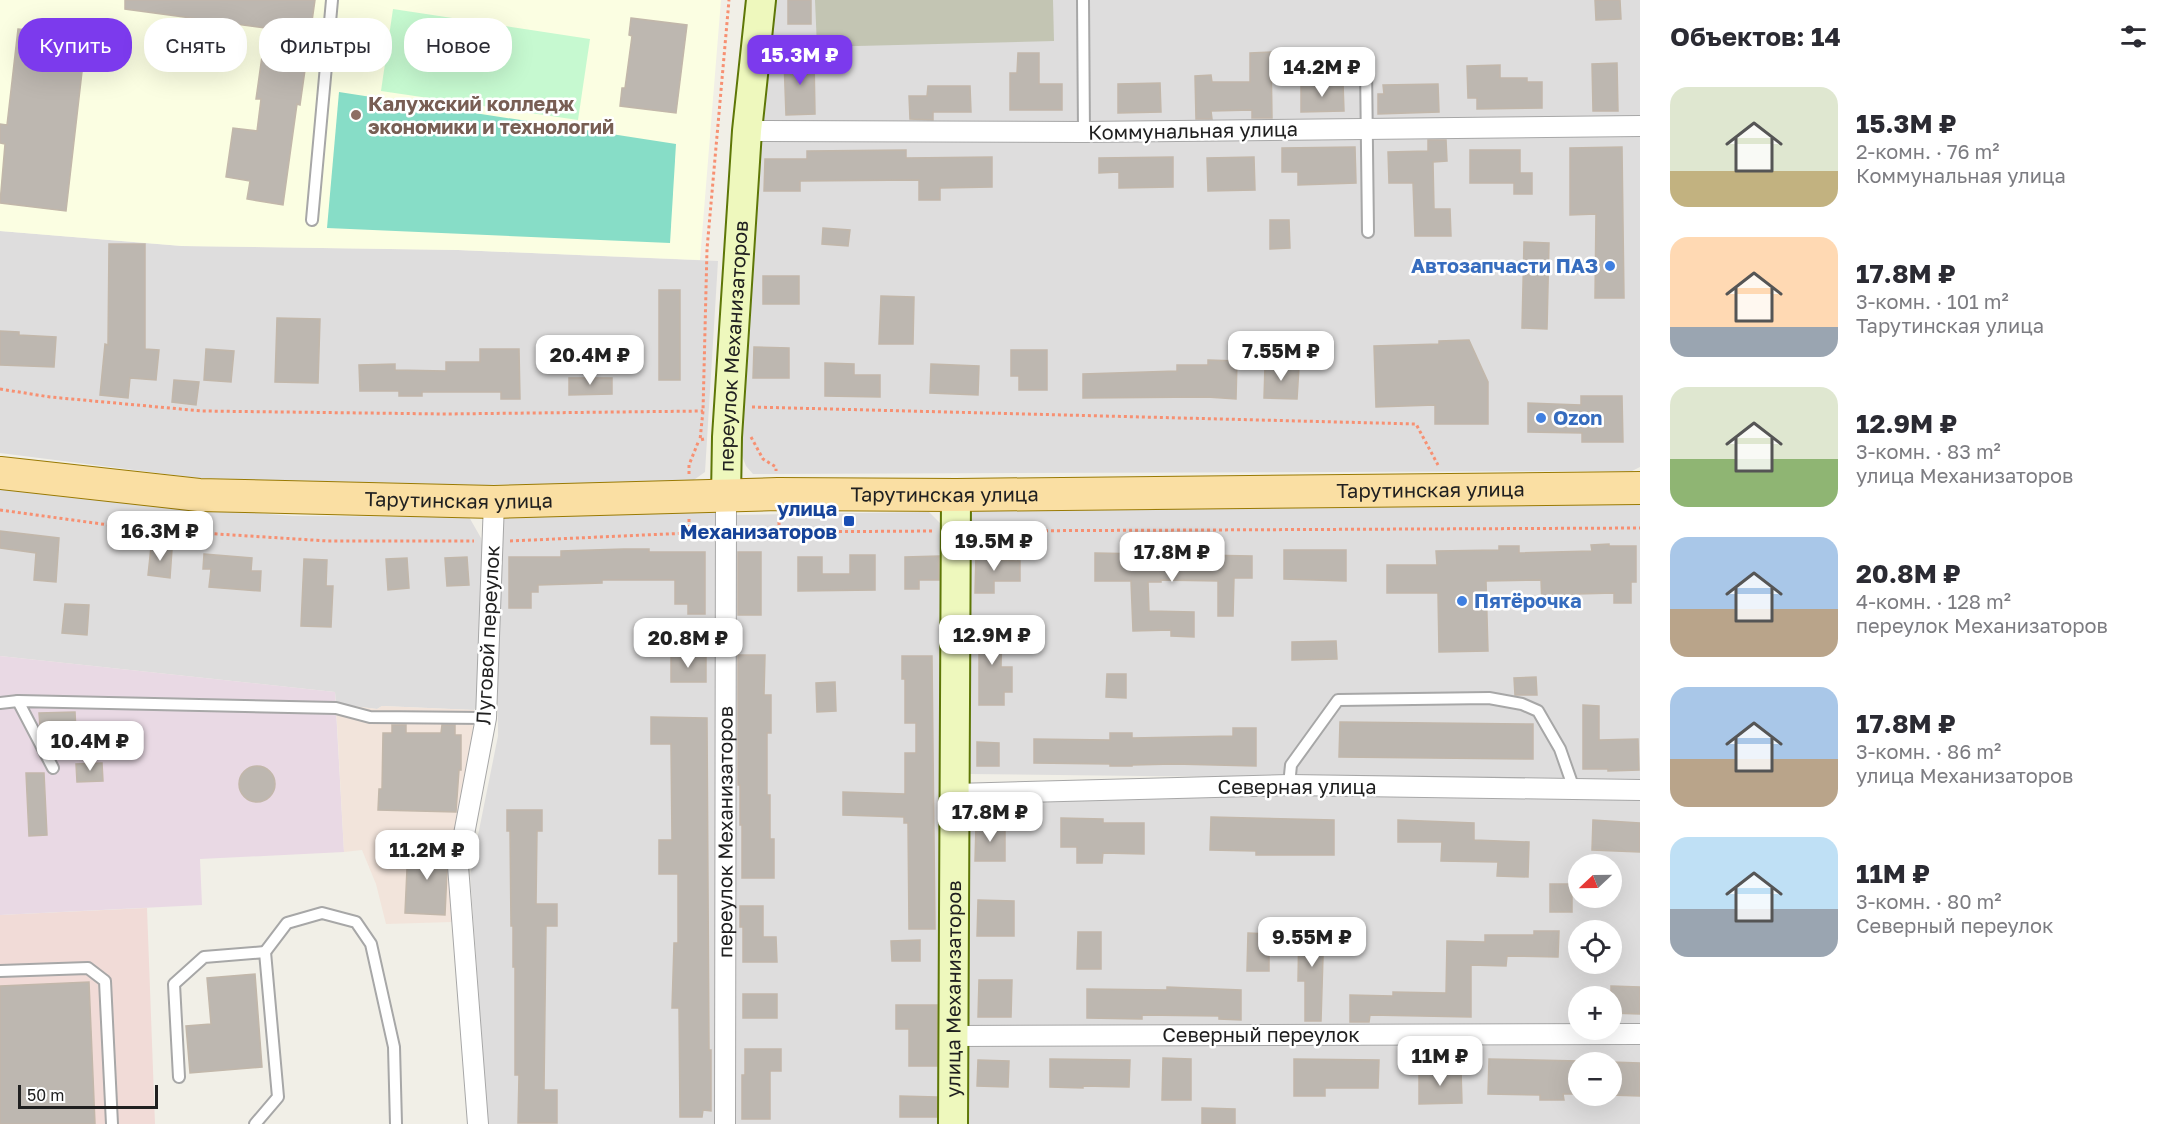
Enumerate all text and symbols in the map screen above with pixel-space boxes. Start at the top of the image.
chip: Купить [18,18,132,72]
chip: Снять [144,18,247,72]
chip: Фильтры [259,18,392,72]
chip: Новое [404,18,512,72]
icon: filters [2117,20,2150,53]
text: Объектов: 14 [1670,21,1841,52]
pin: 15.3M ₽ [745,35,855,86]
text: 15.3M ₽ [761,42,839,66]
pin: 14.2M ₽ [1267,47,1377,98]
text: 14.2M ₽ [1283,54,1361,78]
place label: Калужский колледж экономики и технологий [368,91,614,138]
marker: Калужский колледж экономики и технологий [349,108,363,122]
text: 15.3M ₽ [1856,108,1957,139]
icon: home [1718,111,1790,183]
street label: Коммунальная улица [1088,116,1298,144]
text: 2-комн. · 76 m² [1856,139,2000,163]
text: Коммунальная улица [1856,163,2066,187]
street label: переулок Механизаторов [713,220,752,472]
place label: Автозапчасти ПАЗ [1411,253,1598,277]
text: 17.8M ₽ [1856,258,1956,289]
marker: Автозапчасти ПАЗ [1603,259,1617,273]
icon: home [1718,261,1790,333]
text: 3-комн. · 101 m² [1856,289,2009,313]
text: Тарутинская улица [1856,313,2044,337]
pin: 7.55M ₽ [1226,331,1336,382]
pin: 20.4M ₽ [535,335,645,386]
text: 7.55M ₽ [1242,338,1320,362]
text: 20.4M ₽ [550,342,630,366]
place label: Ozon [1553,405,1602,429]
text: 12.9M ₽ [1856,408,1957,439]
marker: Ozon [1534,411,1548,425]
icon: home [1718,411,1790,483]
text: 3-комн. · 83 m² [1856,439,2001,463]
text: улица Механизаторов [1856,463,2073,487]
street label: Тарутинская улица [1336,476,1525,502]
street label: Тарутинская улица [850,481,1039,506]
street label: Тарутинская улица [364,486,553,513]
place label: улица Механизаторов [680,496,837,543]
pin: 16.3M ₽ [105,511,215,562]
marker: улица Механизаторов [842,514,856,528]
text: 16.3M ₽ [121,518,199,542]
pin: 19.5M ₽ [939,521,1049,572]
text: 19.5M ₽ [955,528,1033,552]
pin: 17.8M ₽ [1117,532,1227,583]
text: 17.8M ₽ [1134,539,1210,563]
street label: Луговой переулок [470,544,504,726]
text: 20.8M ₽ [1856,558,1961,589]
icon: home [1718,561,1790,633]
place label: Пятёрочка [1474,588,1582,612]
text: 4-комн. · 128 m² [1856,589,2011,613]
marker: Пятёрочка [1455,594,1469,608]
text: переулок Механизаторов [1856,613,2108,637]
pin: 12.9M ₽ [937,615,1047,666]
pin: 20.8M ₽ [633,618,743,669]
text: 12.9M ₽ [953,622,1031,646]
text: 20.8M ₽ [648,625,728,649]
street label: переулок Механизаторов [712,706,737,958]
text: 17.8M ₽ [1856,708,1956,739]
icon: home [1718,711,1790,783]
pin: 10.4M ₽ [35,721,145,772]
text: 10.4M ₽ [51,728,129,752]
text: 3-комн. · 86 m² [1856,739,2001,763]
text: улица Механизаторов [1856,763,2073,787]
street label: Северная улица [1218,774,1376,798]
pin: 17.8M ₽ [935,792,1045,843]
text: 17.8M ₽ [952,799,1028,823]
pin: 11.2M ₽ [372,830,482,881]
text: 11.2M ₽ [389,837,465,861]
north arrow [1568,854,1622,908]
map controls [1568,854,1622,1106]
text: 11M ₽ [1856,858,1930,889]
icon: home [1718,861,1790,933]
street label: улица Механизаторов [940,880,965,1098]
text: 3-комн. · 80 m² [1856,889,2002,913]
text: Северный переулок [1856,913,2054,937]
pin: 9.55M ₽ [1257,917,1367,968]
button: locate [1568,920,1622,974]
text: 9.55M ₽ [1272,924,1352,948]
button: + [1568,986,1622,1040]
street label: Северный переулок [1162,1022,1360,1046]
pin: 11M ₽ [1398,1036,1482,1087]
text: 11M ₽ [1412,1043,1468,1067]
button: − [1568,1052,1622,1106]
scale bar [18,1082,158,1110]
text: 50 m [27,1085,64,1105]

